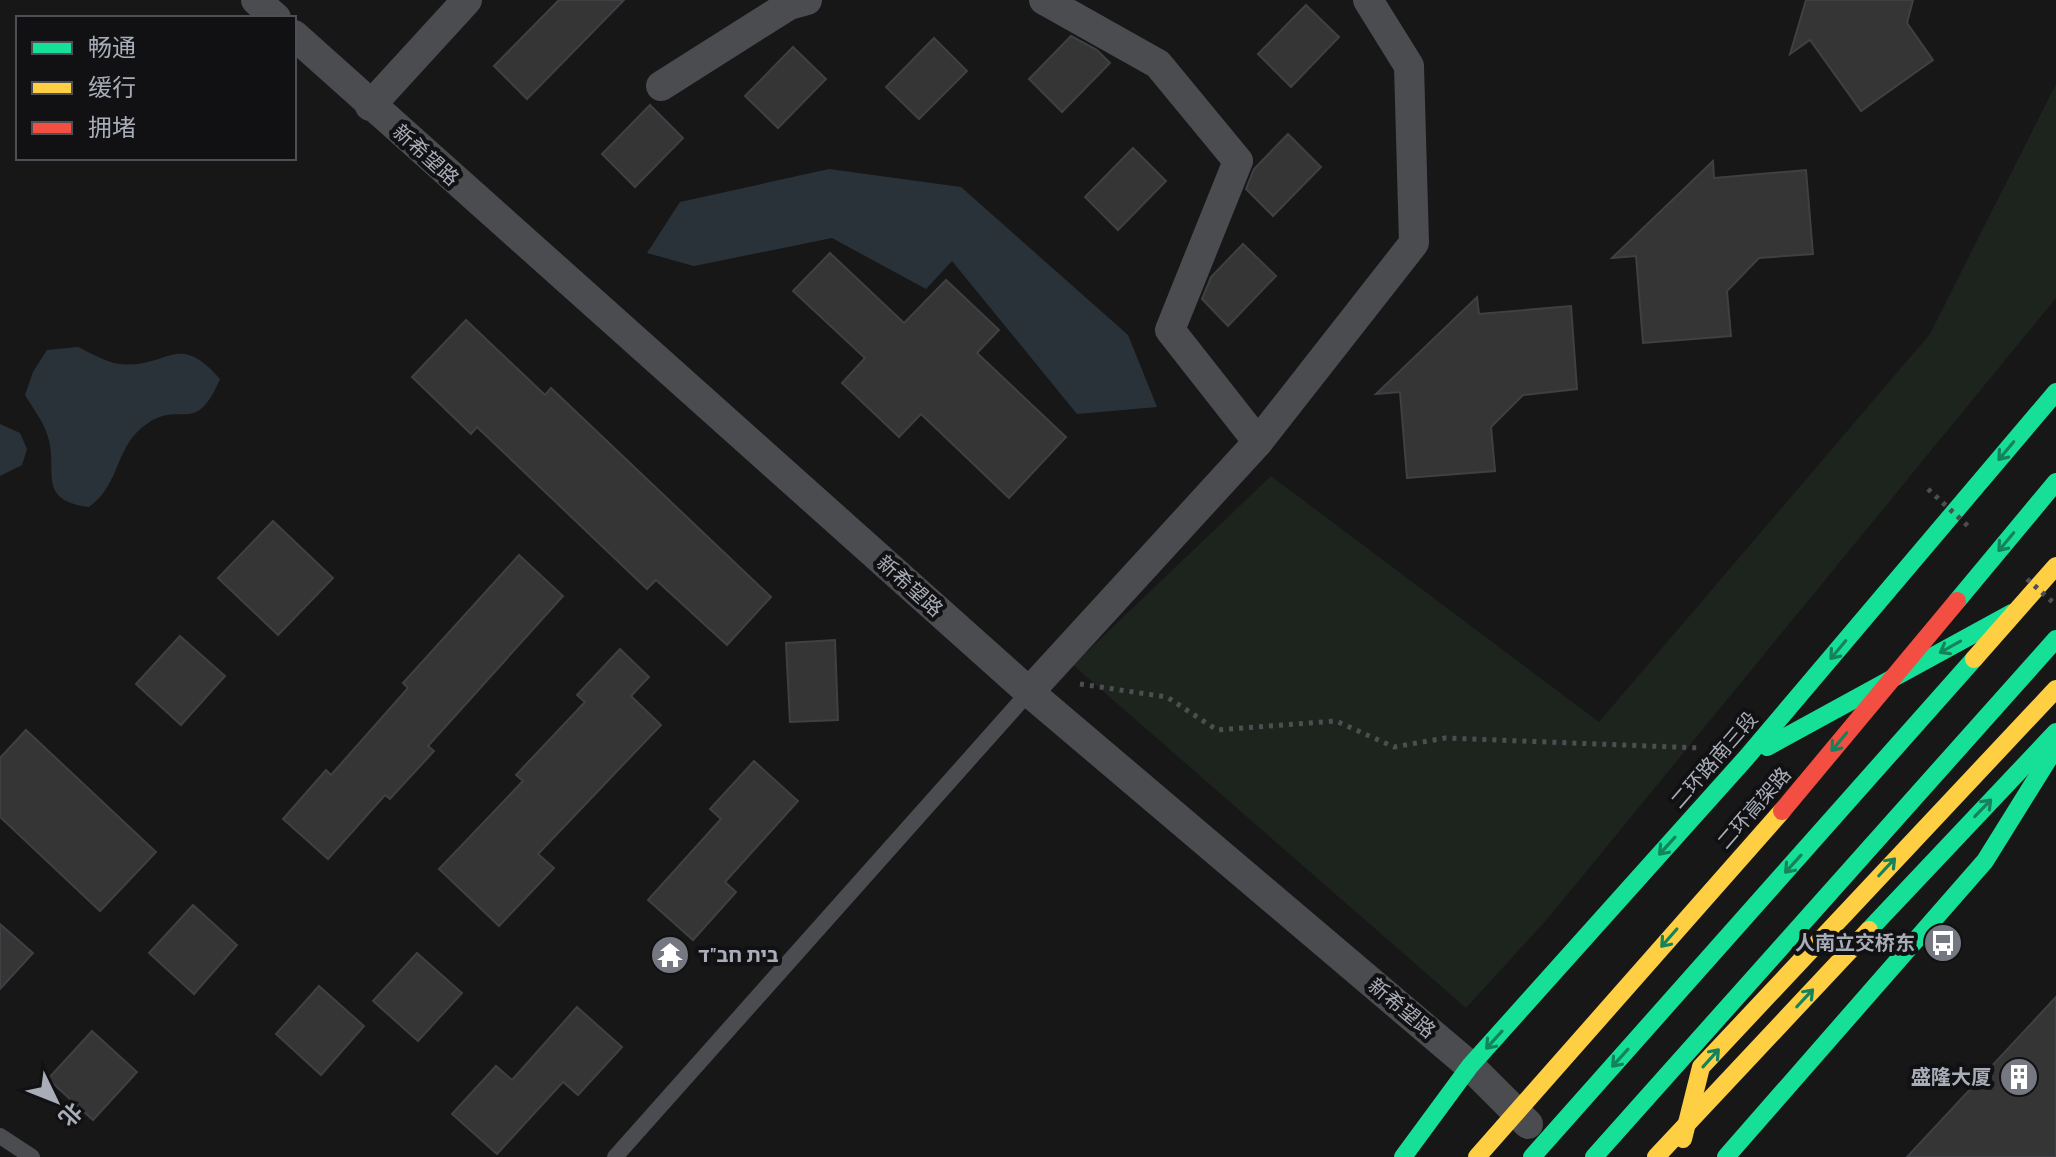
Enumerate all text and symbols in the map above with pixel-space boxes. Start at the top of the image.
legend [16,16,296,160]
text: 畅通 [88,32,136,63]
text: 缓行 [88,72,136,103]
text: 拥堵 [88,112,136,143]
street label: 新希望路 [388,119,464,191]
one-way arrow [1997,440,2015,461]
one-way arrow [1997,531,2015,552]
street label: 新希望路 [872,550,948,622]
one-way arrow [1829,639,1847,659]
one-way arrow [1938,640,1962,655]
street label: 二环路南三段 [1665,706,1763,814]
one-way arrow [1830,731,1848,751]
street label: 二环高架路 [1711,762,1797,854]
one-way arrow [1973,799,1992,818]
one-way arrow [1659,836,1677,856]
one-way arrow [1784,853,1803,874]
one-way arrow [1878,857,1896,877]
bus stop icon: 人南立交桥东 [1922,922,1964,964]
one-way arrow [1661,928,1679,948]
place label: 人南立交桥东 [1795,930,1915,956]
temple icon: בית חב"ד [649,934,691,976]
place label: בית חב"ד [698,942,779,968]
street label: 新希望路 [1363,972,1441,1044]
one-way arrow [1795,989,1814,1008]
one-way arrow [1485,1029,1504,1050]
one-way arrow [1611,1048,1629,1068]
one-way arrow [1701,1048,1719,1068]
building icon: 盛隆大厦 [1998,1056,2040,1098]
north arrow [16,1061,96,1141]
place label: 盛隆大厦 [1911,1064,1991,1090]
text: 北 [53,1097,88,1132]

